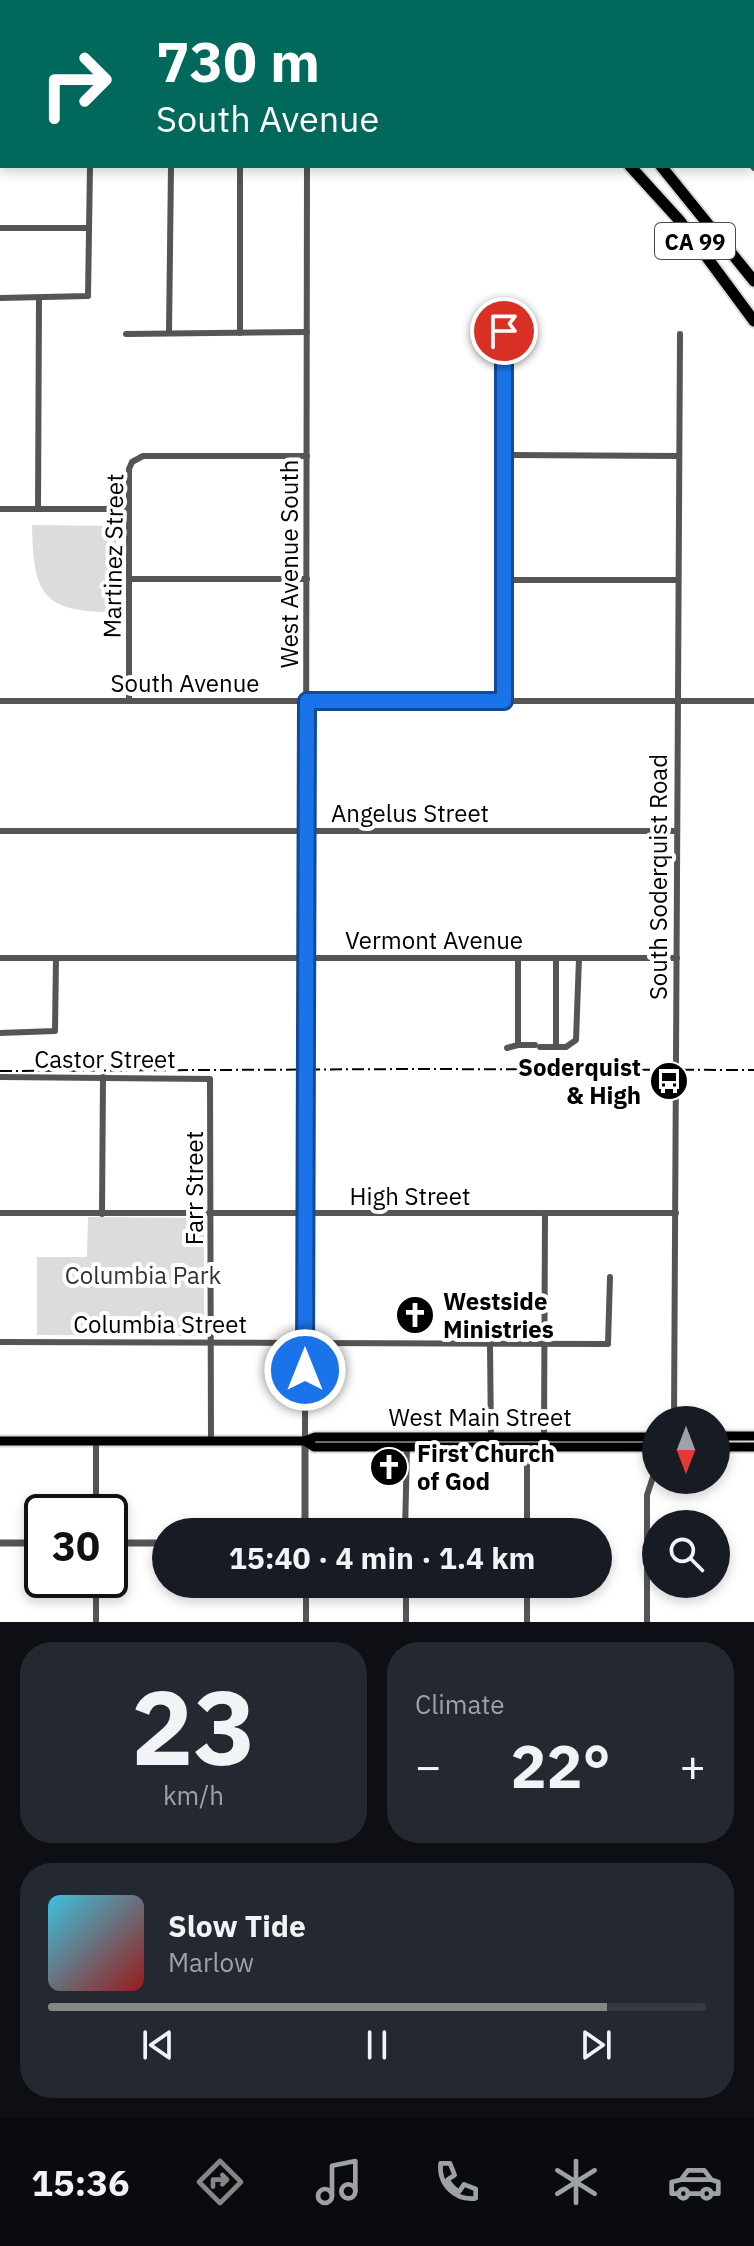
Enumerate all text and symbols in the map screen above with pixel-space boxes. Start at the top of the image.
text: 730 m [156,25,320,97]
icon: right [24,32,128,136]
text: South Avenue [156,95,379,142]
road number: CA 99 [655,223,735,259]
pin [470,297,538,365]
icon: arrive [482,309,526,353]
street label: West Avenue South [273,460,305,668]
street label: Martinez Street [96,473,130,639]
street label: South Avenue [111,667,259,699]
street label: South Soderquist Road [642,754,674,1000]
street label: Angelus Street [331,797,489,829]
street label: Vermont Avenue [345,924,523,956]
street label: Castor Street [34,1043,176,1075]
place label: Soderquist & High [518,1051,641,1111]
bus stop icon: Soderquist & High [648,1060,690,1102]
street label: Farr Street [178,1131,210,1245]
street label: High Street [350,1180,470,1212]
park label: Columbia Park [65,1259,222,1291]
place label: Westside Ministries [443,1285,554,1345]
church icon: Westside Ministries [394,1294,436,1336]
street label: Columbia Street [73,1308,247,1340]
position arrow [263,1328,347,1412]
street label: West Main Street [388,1401,572,1433]
north arrow [642,1406,730,1494]
map controls [642,1406,730,1598]
place label: First Church of God [417,1437,555,1497]
church icon: First Church of God [368,1446,410,1488]
speed limit sign: 30 [24,1494,128,1598]
button: search [642,1510,730,1598]
text: 15:40 · 4 min · 1.4 km [229,1538,535,1577]
text: 23 [131,1658,256,1794]
text: Climate [415,1687,505,1721]
text: 22° [510,1726,611,1805]
text: − [415,1737,441,1794]
text: + [680,1737,706,1794]
text: km/h [163,1778,224,1812]
text: Slow Tide [168,1906,306,1945]
text: Marlow [168,1945,254,1979]
icon: previous [136,2023,180,2067]
icon: pause [355,2023,399,2067]
icon: next [574,2023,618,2067]
icon: directions [192,2154,248,2210]
icon: music [311,2154,367,2210]
icon: phone [429,2154,485,2210]
icon: climate [548,2154,604,2210]
icon: car [667,2154,723,2210]
text: 15:36 [31,2159,130,2206]

